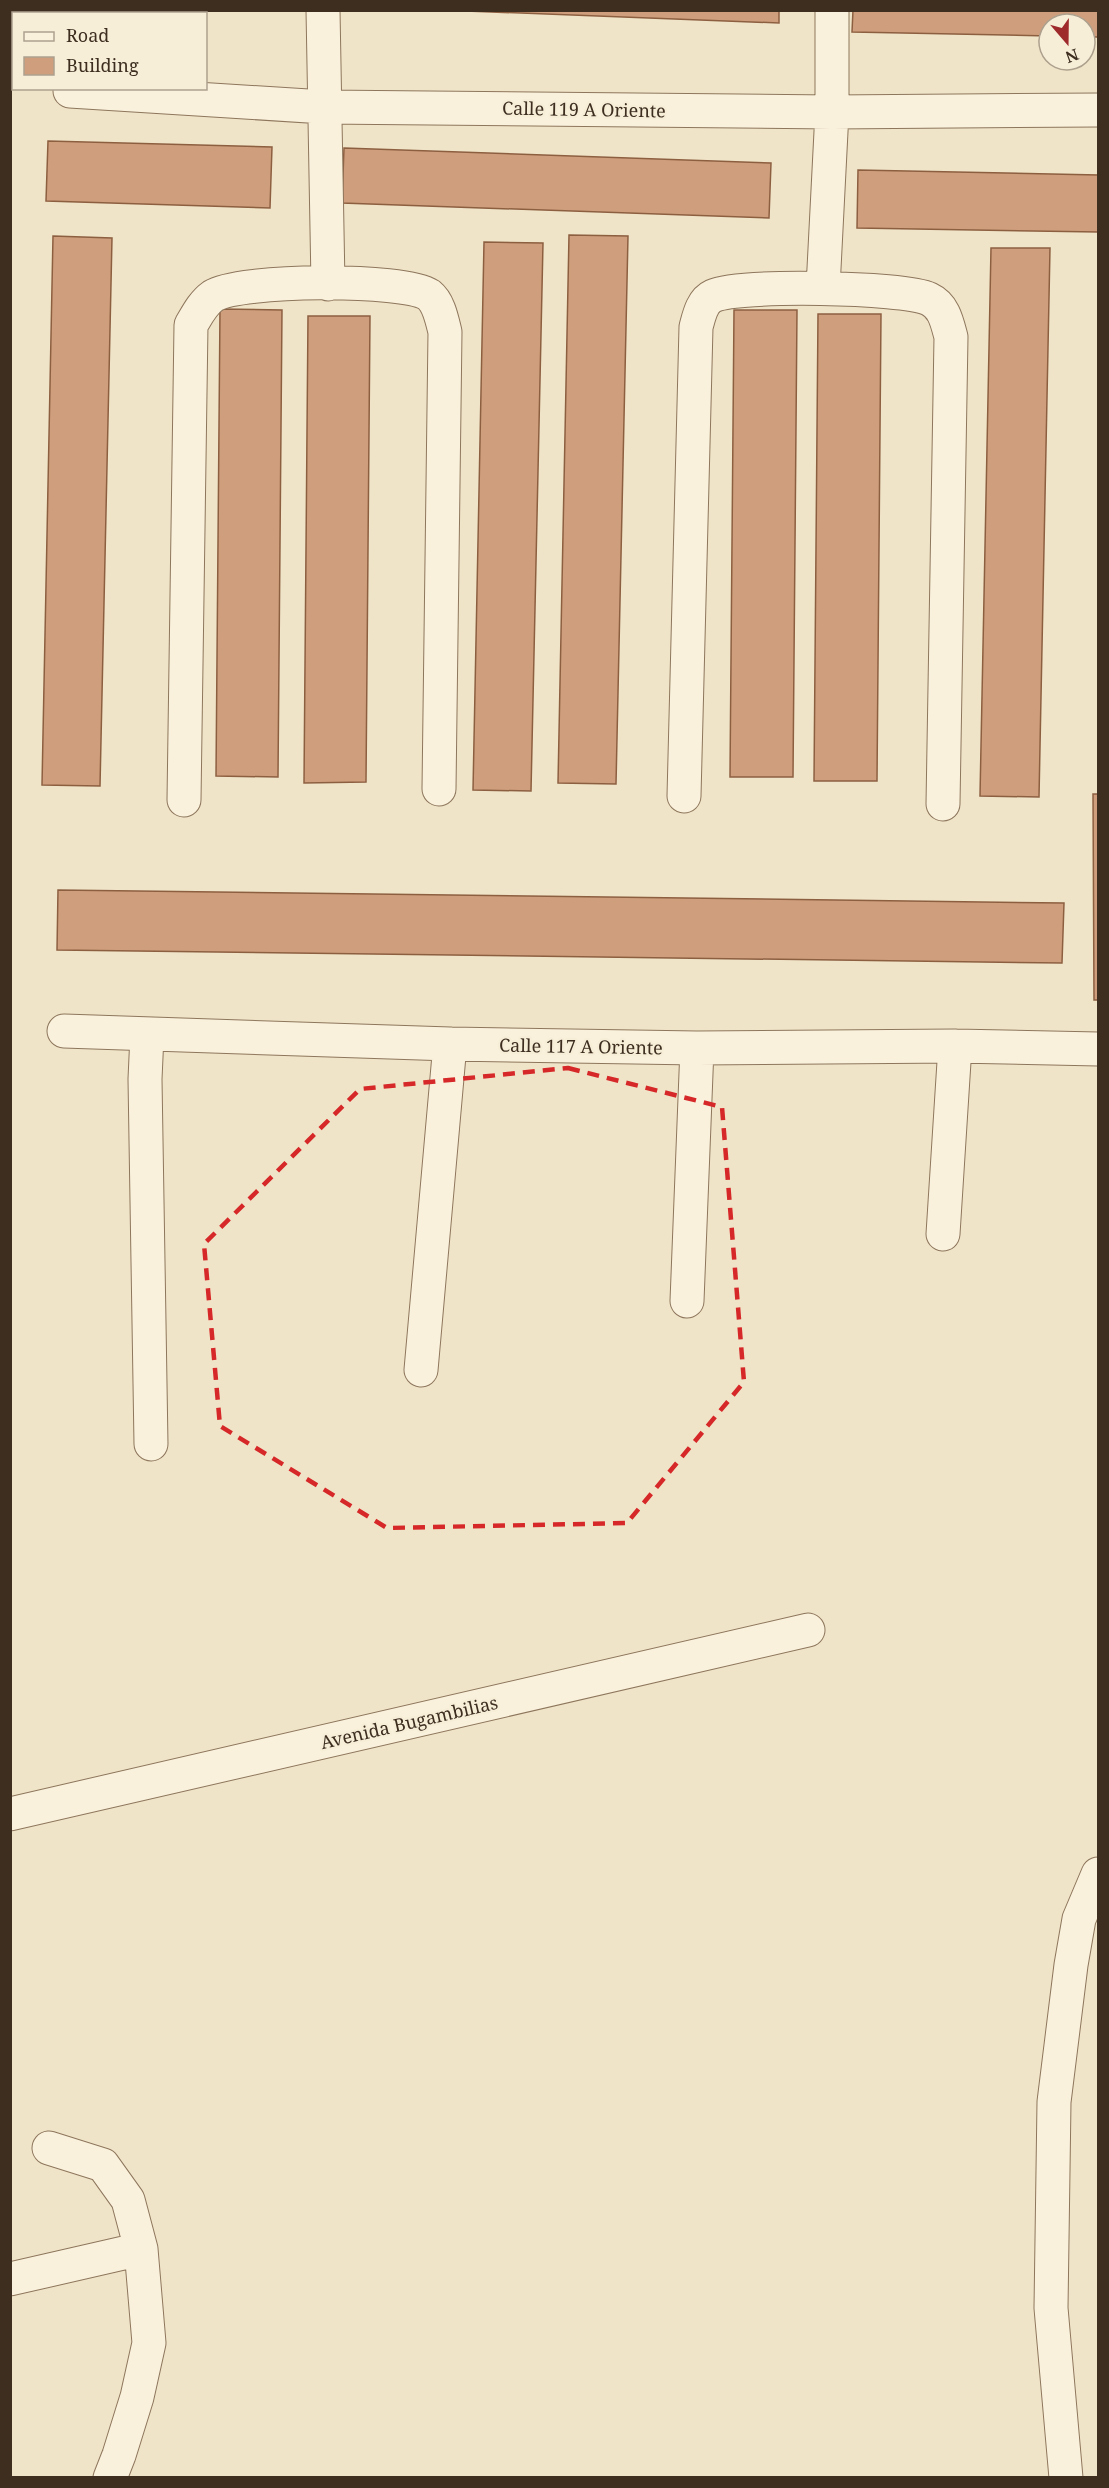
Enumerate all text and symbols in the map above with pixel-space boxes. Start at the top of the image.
legend [12,12,207,90]
north arrow [1037,12,1097,72]
text: Road [66,23,109,47]
text: N [1062,44,1082,69]
text: Building [66,53,139,77]
street label: Calle 119 A Oriente [502,96,666,122]
street label: Calle 117 A Oriente [499,1033,663,1059]
street label: Avenida Bugambilias [318,1690,500,1754]

